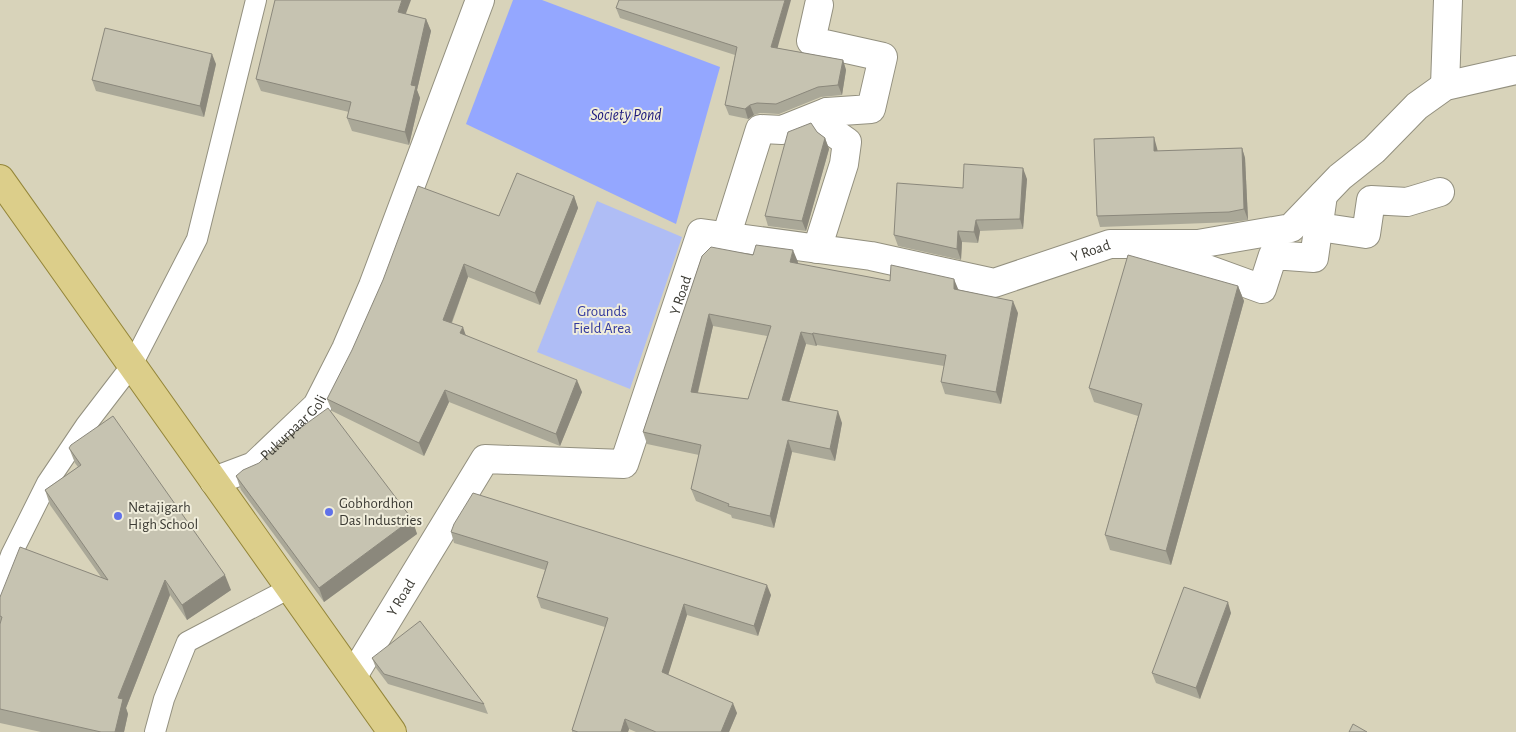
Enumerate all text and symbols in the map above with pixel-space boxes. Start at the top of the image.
water label: Society Pond [590,107,662,123]
street label: Y Road [1069,237,1112,265]
street label: Y Road [667,274,694,317]
park label: Grounds Field Area [573,304,631,336]
street label: Pukurpaar Goli [258,393,329,464]
place label: Gobhordhon Das Industries [339,496,422,528]
place label: Netajigarh High School [128,500,198,532]
marker: Gobhordhon Das Industries [323,506,335,518]
marker: Netajigarh High School [112,510,124,522]
street label: Y Road [384,576,418,619]

